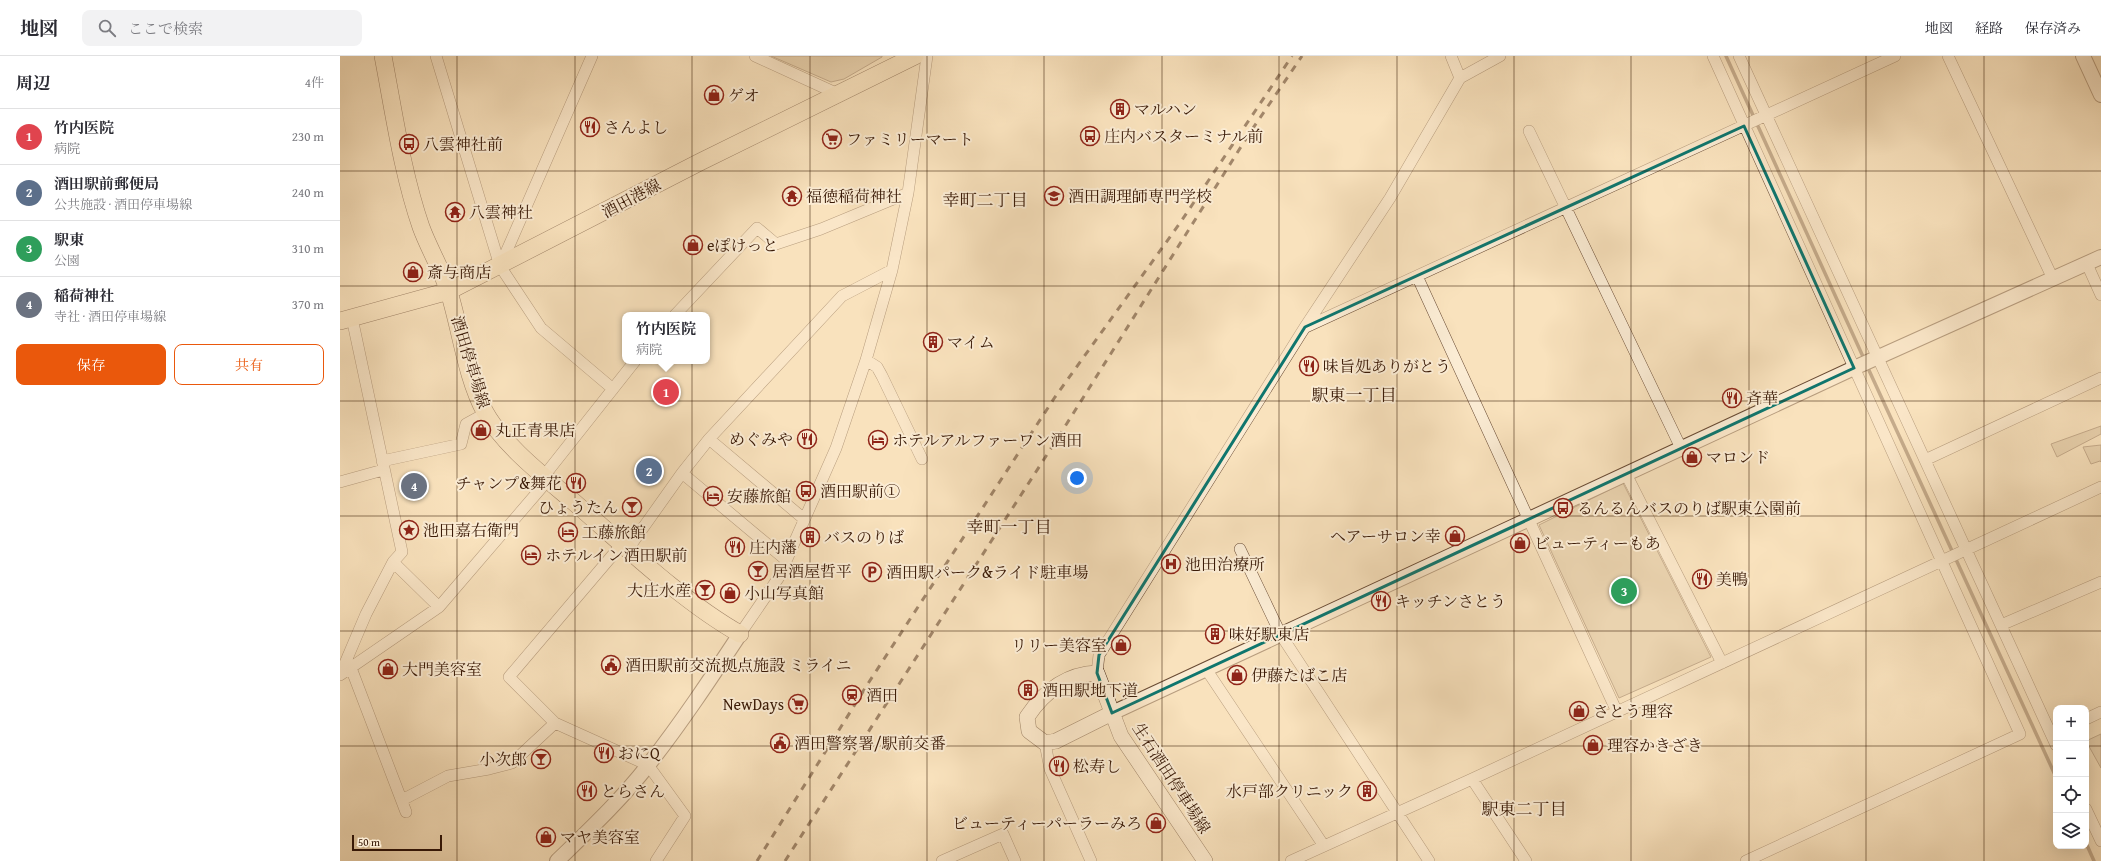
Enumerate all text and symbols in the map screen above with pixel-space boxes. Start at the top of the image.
search box [82,10,362,46]
text: 地図 [20,14,58,42]
icon: search [96,17,118,39]
text: ここで検索 [128,18,203,39]
text: 地図 [1925,18,1953,38]
text: 経路 [1975,18,2003,38]
text: 保存済み [2025,18,2081,38]
text: 周辺 [16,70,50,95]
text: 4件 [305,73,324,92]
place label: ゲオ [728,83,760,107]
shop icon: ゲオ [703,84,725,106]
place label: マルハン [1134,97,1197,121]
building icon: マルハン [1109,98,1131,120]
place label: さんよし [604,115,668,139]
restaurant icon: さんよし [579,116,601,138]
text: 竹内医院 [54,117,114,138]
place label: 庄内バスターミナル前 [1104,124,1263,148]
bus stop icon: 庄内バスターミナル前 [1079,125,1101,147]
text: 1 [26,127,32,146]
text: 230 m [292,127,324,146]
place label: ファミリーマート [846,127,974,151]
supermarket icon: ファミリーマート [821,128,843,150]
place label: 八雲神社前 [423,132,503,156]
bus stop icon: 八雲神社前 [398,133,420,155]
text: 病院 [54,139,80,158]
street label: 酒田港線 [597,172,665,224]
text: 酒田駅前郵便局 [54,173,159,194]
text: 2 [26,183,32,202]
text: 240 m [292,183,324,202]
place label: 福徳稲荷神社 [806,184,902,208]
place label: 酒田調理師専門学校 [1068,184,1212,208]
temple icon: 福徳稲荷神社 [781,185,803,207]
school or university icon: 酒田調理師専門学校 [1043,185,1065,207]
district label: 幸町二丁目 [943,187,1028,212]
text: 公共施設 · 酒田停車場線 [54,195,192,214]
place label: 八雲神社 [469,200,533,224]
temple icon: 八雲神社 [444,201,466,223]
text: 駅東 [54,229,84,250]
place label: eぽけっと [707,233,779,257]
shop icon: eぽけっと [682,234,704,256]
text: 3 [26,239,32,258]
text: 310 m [292,239,324,258]
text: 公園 [54,251,80,270]
place label: 斎与商店 [427,260,491,284]
shop icon: 斎与商店 [402,261,424,283]
text: 稲荷神社 [54,285,114,306]
text: 4 [26,295,32,314]
text: 370 m [292,295,324,314]
text: 寺社 · 酒田停車場線 [54,307,166,326]
popup [622,312,710,364]
street label: 酒田停車場線 [445,313,497,411]
text: 竹内医院 [636,318,696,339]
place label: マイム [947,330,995,354]
building icon: マイム [922,331,944,353]
text: 病院 [636,340,662,359]
button: 保存 [16,344,166,385]
button: 共有 [174,344,324,385]
place label: 味旨処ありがとう [1323,354,1451,378]
restaurant icon: 味旨処ありがとう [1298,355,1320,377]
pin: 1 [653,377,679,407]
district label: 駅東一丁目 [1312,382,1397,407]
place label: 斉華 [1746,386,1778,410]
restaurant icon: 斉華 [1721,387,1743,409]
place label: 丸正青果店 [495,418,575,442]
shop icon: 丸正青果店 [470,419,492,441]
place label: めぐみや [729,427,793,451]
restaurant icon: めぐみや [796,428,818,450]
place label: ホテルアルファーワン酒田 [892,428,1082,452]
hotel icon: ホテルアルファーワン酒田 [867,429,889,451]
place label: マロンド [1706,445,1770,469]
shop icon: マロンド [1681,446,1703,468]
pin: 2 [636,456,662,486]
your location [1067,468,1087,488]
pin: 4 [401,471,427,501]
place label: チャンプ&舞花 [456,471,562,495]
restaurant icon: チャンプ&舞花 [565,472,587,494]
place label: 酒田駅前① [820,479,900,503]
bus stop icon: 酒田駅前① [795,480,817,502]
place label: 安藤旅館 [727,484,791,508]
hotel icon: 安藤旅館 [702,485,724,507]
place label: ひょうたん [538,495,618,519]
bar icon: ひょうたん [621,496,643,518]
place label: るんるんバスのりば駅東公園前 [1577,496,1801,520]
bus stop icon: るんるんバスのりば駅東公園前 [1552,497,1574,519]
district label: 幸町一丁目 [967,514,1052,539]
place label: 池田嘉右衛門 [423,518,519,542]
place icon: 池田嘉右衛門 [398,519,420,541]
place label: 工藤旅館 [582,520,646,544]
hotel icon: 工藤旅館 [557,521,579,543]
place label: ヘアーサロン幸 [1330,524,1441,548]
place label: バスのりば [824,525,904,549]
shop icon: ヘアーサロン幸 [1444,525,1466,547]
building icon: バスのりば [799,526,821,548]
place label: ビューティーもあ [1534,531,1661,555]
shop icon: ビューティーもあ [1509,532,1531,554]
place label: 庄内藩 [749,535,797,559]
restaurant icon: 庄内藩 [724,536,746,558]
place label: ホテルイン酒田駅前 [545,543,687,567]
hotel icon: ホテルイン酒田駅前 [520,544,542,566]
place label: 池田治療所 [1185,552,1265,576]
hospital icon: 池田治療所 [1160,553,1182,575]
place label: 居酒屋哲平 [772,559,852,583]
bar icon: 居酒屋哲平 [747,560,769,582]
place label: 酒田駅パーク&ライド駐車場 [886,560,1088,584]
parking icon: 酒田駅パーク&ライド駐車場 [861,561,883,583]
place label: 美鴨 [1716,567,1748,591]
restaurant icon: 美鴨 [1691,568,1713,590]
pin: 3 [1611,576,1637,606]
place label: 大庄水産 [627,578,691,602]
bar icon: 大庄水産 [694,579,716,601]
place label: 小山写真館 [744,581,824,605]
shop icon: 小山写真館 [719,582,741,604]
place label: キッチンさとう [1395,589,1506,613]
restaurant icon: キッチンさとう [1370,590,1392,612]
place label: 味好駅東店 [1229,622,1309,646]
building icon: 味好駅東店 [1204,623,1226,645]
place label: リリー美容室 [1011,633,1107,657]
shop icon: リリー美容室 [1110,634,1132,656]
place label: 酒田駅前交流拠点施設 ミライニ [625,653,851,677]
public building icon: 酒田駅前交流拠点施設 ミライニ [600,654,622,676]
place label: 大門美容室 [402,657,482,681]
shop icon: 大門美容室 [377,658,399,680]
place label: 伊藤たばこ店 [1251,663,1347,687]
shop icon: 伊藤たばこ店 [1226,664,1248,686]
place label: 酒田駅地下道 [1042,678,1138,702]
building icon: 酒田駅地下道 [1017,679,1039,701]
place label: 酒田 [866,683,898,707]
station icon: 酒田 [841,684,863,706]
place label: NewDays [723,692,784,716]
supermarket icon: NewDays [787,693,809,715]
place label: さとう理容 [1593,699,1673,723]
shop icon: さとう理容 [1568,700,1590,722]
map controls [2053,705,2089,849]
button: + [2053,705,2089,741]
street label: 生石酒田停車場線 [1127,718,1217,838]
place label: 酒田警察署/駅前交番 [794,731,946,755]
public building icon: 酒田警察署/駅前交番 [769,732,791,754]
place label: 理容かきざき [1607,733,1703,757]
shop icon: 理容かきざき [1582,734,1604,756]
place label: おにQ [618,741,661,765]
button: − [2053,741,2089,777]
restaurant icon: おにQ [593,742,615,764]
place label: 小次郎 [479,747,527,771]
bar icon: 小次郎 [530,748,552,770]
place label: 松寿し [1073,754,1121,778]
restaurant icon: 松寿し [1048,755,1070,777]
button: locate [2053,777,2089,813]
place label: とらさん [601,779,665,803]
place label: 水戸部クリニック [1226,779,1353,803]
restaurant icon: とらさん [576,780,598,802]
building icon: 水戸部クリニック [1356,780,1378,802]
district label: 駅東二丁目 [1482,796,1567,821]
place label: ビューティーパーラーみろ [952,811,1142,835]
shop icon: ビューティーパーラーみろ [1145,812,1167,834]
button: layers [2053,813,2089,849]
place label: マヤ美容室 [560,825,640,849]
shop icon: マヤ美容室 [535,826,557,848]
scale bar [352,833,442,852]
text: 50 m [358,834,380,850]

